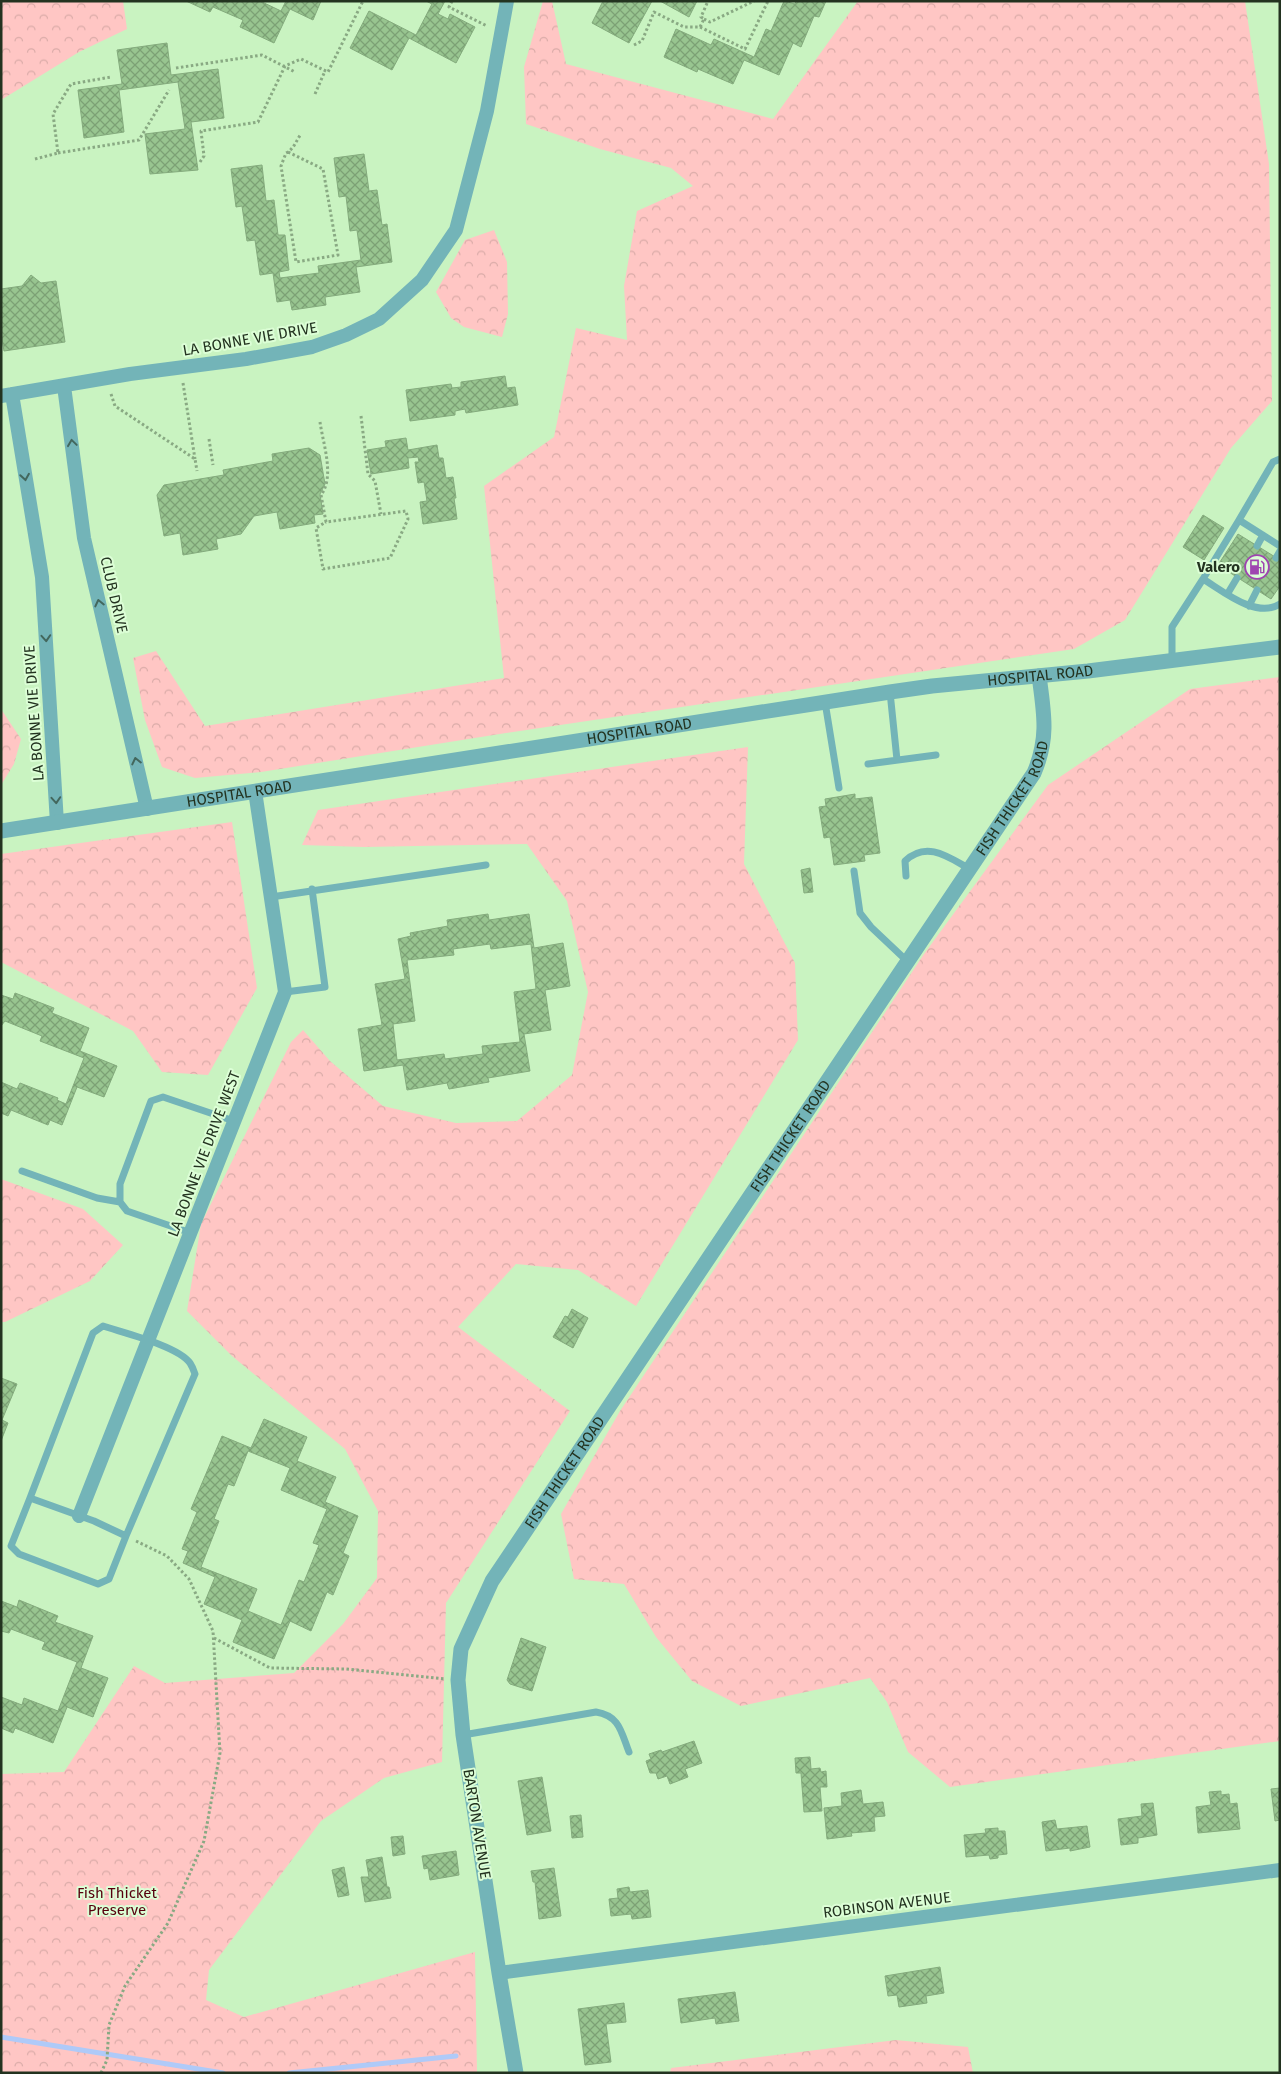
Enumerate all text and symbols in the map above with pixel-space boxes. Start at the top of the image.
street label: LA BONNE VIE DRIVE [181,318,319,360]
one-way arrow [67,439,78,447]
one-way arrow [20,473,30,481]
fuel station icon: Valero [1244,554,1270,580]
street label: CLUB DRIVE [96,555,132,635]
place label: Valero [1196,558,1240,576]
one-way arrow [94,599,105,607]
one-way arrow [40,634,51,642]
street label: LA BONNE VIE DRIVE [20,644,48,782]
street label: HOSPITAL ROAD [986,661,1094,690]
street label: HOSPITAL ROAD [585,714,693,748]
street label: FISH THICKET ROAD [972,739,1052,859]
one-way arrow [131,758,141,766]
street label: HOSPITAL ROAD [185,777,293,811]
one-way arrow [50,796,61,804]
street label: LA BONNE VIE DRIVE WEST [164,1068,244,1239]
street label: FISH THICKET ROAD [746,1077,834,1196]
street label: FISH THICKET ROAD [521,1413,609,1532]
street label: BARTON AVENUE [459,1768,495,1880]
park label: Fish Thicket Preserve [77,1884,158,1919]
street label: ROBINSON AVENUE [822,1888,952,1922]

